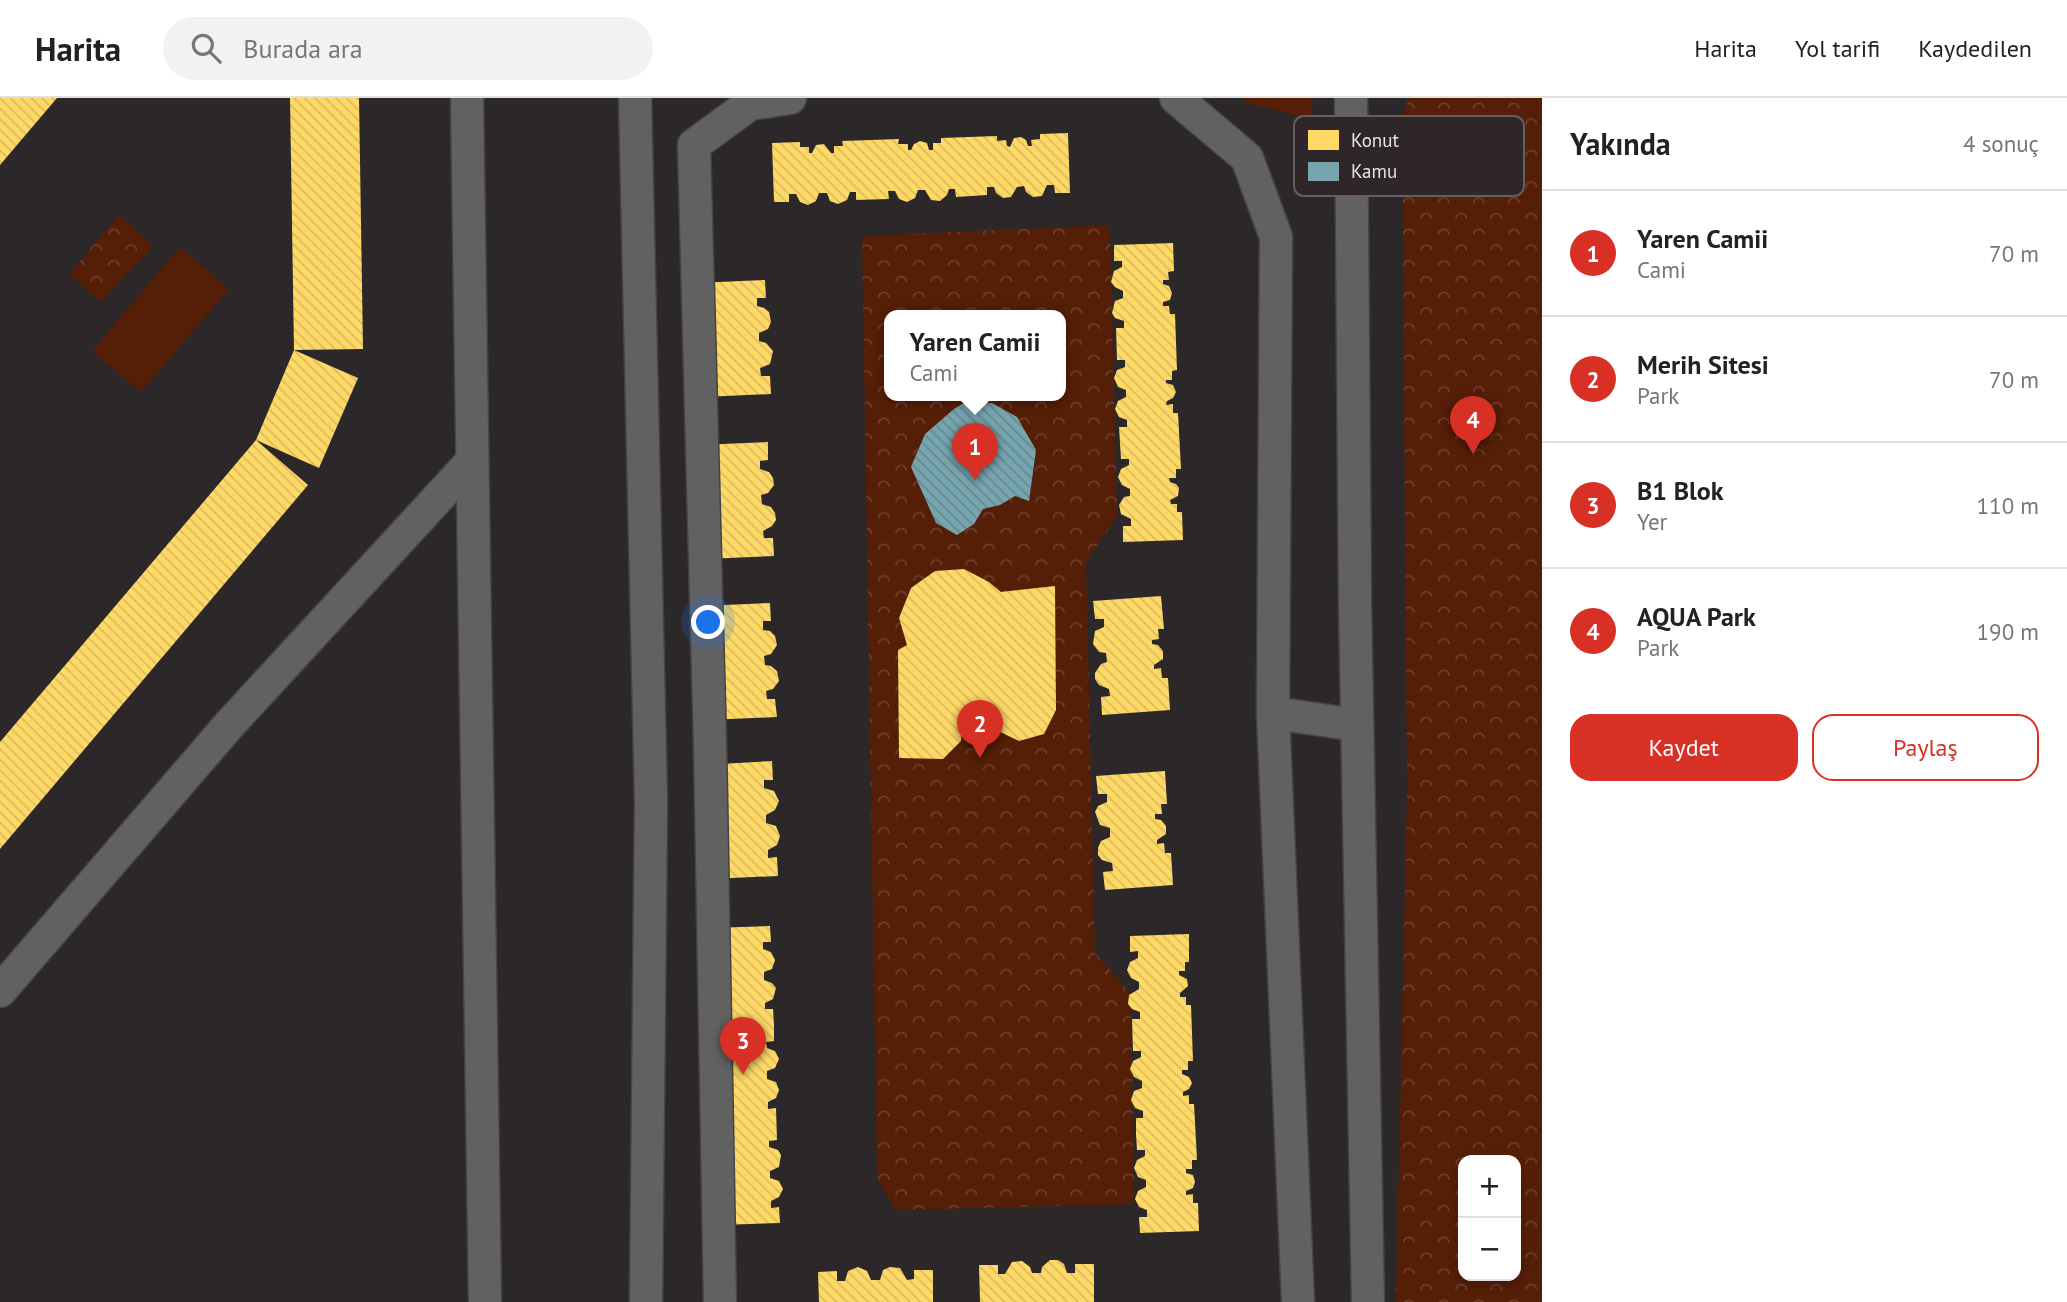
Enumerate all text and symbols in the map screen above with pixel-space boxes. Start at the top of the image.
search box [163,17,653,80]
text: Harita [35,27,121,70]
icon: search [187,29,225,67]
text: Burada ara [243,32,363,65]
text: Harita [1694,33,1757,64]
text: Yol tarifi [1795,33,1880,64]
text: Kaydedilen [1918,33,2032,64]
legend [1294,116,1524,196]
text: Yakında [1570,124,1671,163]
text: Konut [1351,128,1399,152]
text: 4 sonuç [1963,129,2039,158]
text: Kamu [1351,159,1397,183]
text: Yaren Camii [1637,222,1768,255]
text: 1 [1586,239,1600,268]
text: 70 m [1989,239,2039,268]
text: Cami [1637,255,1686,284]
popup [884,310,1066,401]
text: Yaren Camii [909,325,1041,358]
text: Merih Sitesi [1637,348,1769,381]
text: Cami [909,358,958,387]
text: 2 [1586,365,1600,394]
text: 70 m [1989,365,2039,394]
text: Park [1637,381,1679,410]
pin: 4 [1450,396,1496,454]
pin: 1 [952,423,998,481]
text: B1 Blok [1637,474,1723,507]
text: 3 [1586,491,1600,520]
text: 110 m [1977,491,2039,520]
text: Yer [1637,507,1667,536]
text: AQUA Park [1637,600,1756,633]
your location [691,605,725,639]
text: 4 [1586,617,1600,646]
text: 190 m [1977,617,2039,646]
text: Park [1637,633,1679,662]
pin: 2 [957,700,1003,758]
button: Kaydet [1570,714,1798,781]
button: Paylaş [1812,714,2039,781]
pin: 3 [720,1017,766,1075]
map controls [1458,1155,1521,1281]
button: + [1458,1155,1521,1218]
button: − [1458,1218,1521,1281]

